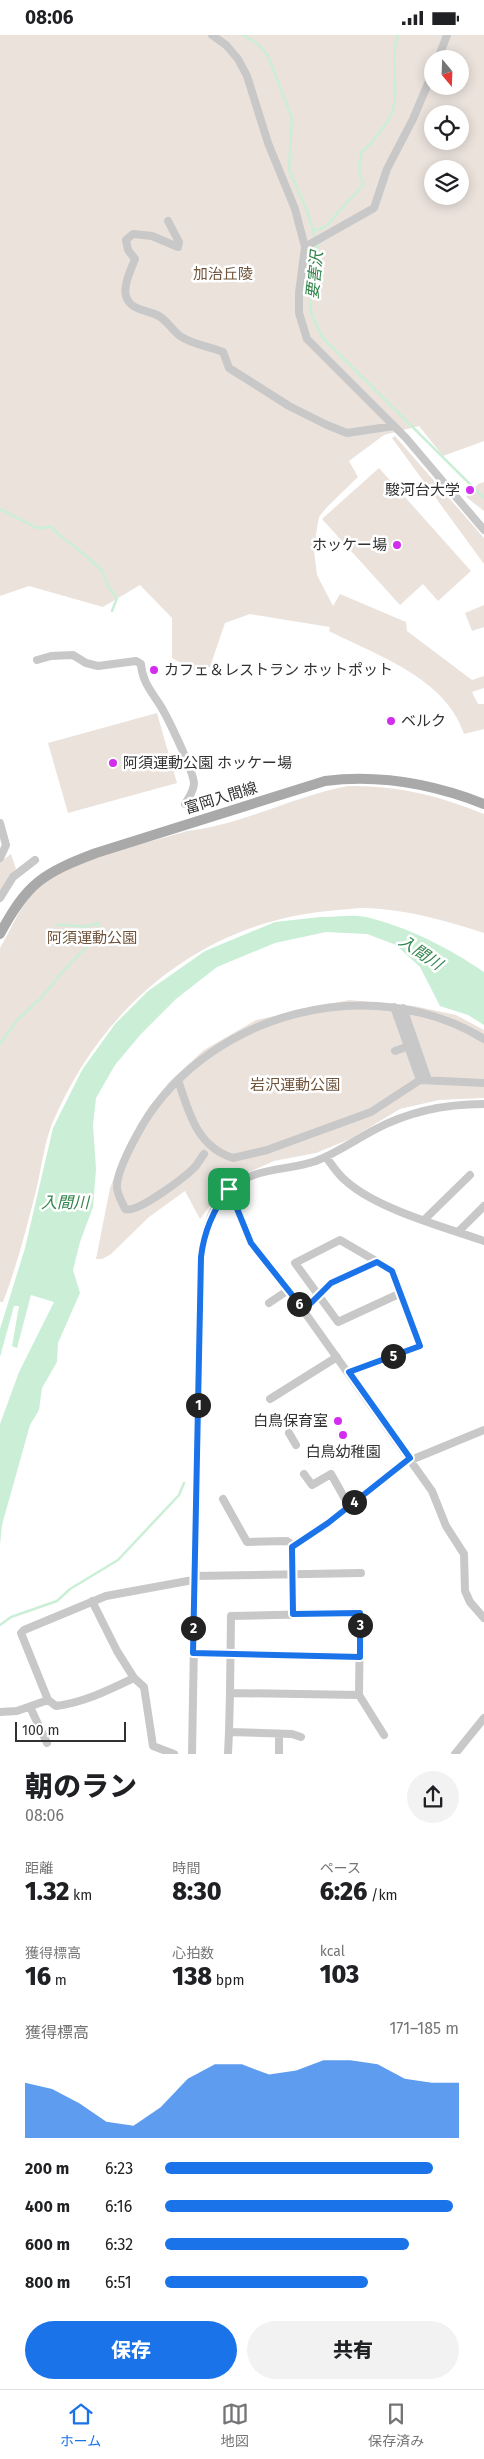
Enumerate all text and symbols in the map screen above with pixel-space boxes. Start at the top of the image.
text: 08:06 [25,6,74,29]
north arrow [424,50,469,95]
map controls [424,50,469,205]
button: locate [424,105,469,150]
button: layers [424,160,469,205]
water label: 要害沢 [303,248,327,300]
park label: 加治丘陵 [193,265,253,283]
place label: 駿河台大学 [385,481,460,499]
marker: 駿河台大学 [464,484,476,496]
place label: ホッケー場 [312,536,387,554]
marker: ホッケー場 [391,539,403,551]
place label: カフェ＆レストラン ホットポット [164,661,393,679]
marker: カフェ＆レストラン ホットポット [148,664,160,676]
place label: ベルク [401,712,446,730]
marker: ベルク [385,715,397,727]
place label: 阿須運動公園 ホッケー場 [123,754,292,772]
marker: 阿須運動公園 ホッケー場 [107,757,119,769]
street label: 富岡入間線 [182,778,260,818]
park label: 阿須運動公園 [47,929,137,947]
water label: 入間川 [396,931,448,975]
park label: 岩沢運動公園 [250,1076,340,1094]
pin [208,1168,250,1210]
icon: arrive [215,1175,243,1203]
water label: 入間川 [41,1193,91,1212]
pin: 6 [286,1291,312,1317]
text: 6 [296,1296,303,1313]
pin: 5 [380,1343,406,1369]
text: 5 [390,1348,397,1365]
pin: 1 [186,1393,210,1417]
text: 1 [195,1397,202,1414]
place label: 白鳥保育室 [253,1412,328,1430]
marker: 白鳥保育室 [332,1415,344,1427]
marker: 白鳥幼稚園 [337,1429,349,1441]
place label: 白鳥幼稚園 [305,1443,381,1461]
pin: 4 [342,1489,366,1515]
text: 4 [351,1494,358,1511]
pin: 3 [348,1613,372,1637]
pin: 2 [180,1615,206,1641]
text: 3 [357,1617,364,1634]
text: 2 [190,1620,197,1637]
scale bar [15,1719,126,1742]
text: 100 m [22,1722,59,1739]
text: 朝のラン [25,1770,137,1803]
button: share [407,1771,459,1823]
text: 08:06 [25,1806,64,1825]
text: 距離 [25,1860,53,1877]
text: 時間 [172,1860,200,1877]
text: ペース [320,1860,361,1877]
text: 1.32 [25,1877,69,1907]
text: 8:30 [172,1877,222,1907]
text: 6:26 [320,1877,367,1907]
text: km [69,1887,92,1904]
text: /km [367,1887,398,1904]
text: kcal [320,1943,345,1960]
text: 獲得標高 [25,1945,81,1962]
text: 心拍数 [172,1945,214,1962]
text: 103 [320,1960,359,1990]
text: 16 [25,1962,51,1992]
text: 138 [172,1962,212,1992]
text: m [51,1972,67,1989]
text: bpm [212,1972,244,1989]
text: 171–185 m [389,2019,459,2038]
text: 獲得標高 [25,2023,89,2042]
text: 200 m [25,2159,69,2178]
text: 6:23 [105,2159,133,2178]
text: 400 m [25,2197,70,2216]
text: 6:16 [105,2197,132,2216]
text: 600 m [25,2235,70,2254]
text: 6:32 [105,2235,133,2254]
text: 800 m [25,2273,70,2292]
text: 6:51 [105,2273,132,2292]
button: 保存 [25,2321,237,2379]
button: 共有 [247,2321,459,2379]
tab: ホーム [60,2400,101,2450]
tab: 地図 [221,2400,249,2450]
tab: 保存済み [368,2400,424,2450]

